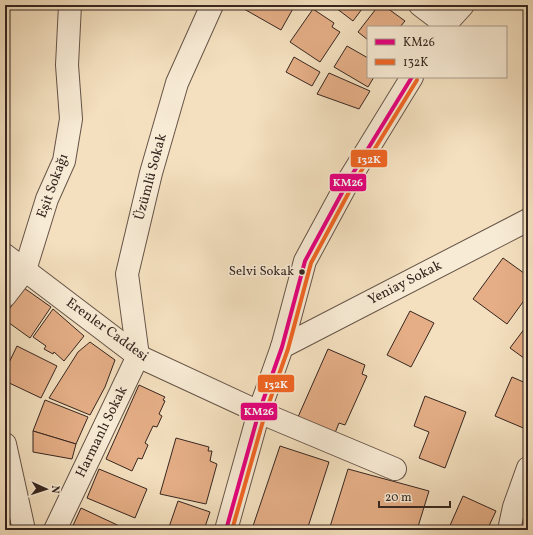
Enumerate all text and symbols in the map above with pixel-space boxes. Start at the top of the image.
legend [367,26,507,78]
text: KM26 [403,35,435,51]
text: 132K [403,55,428,71]
street label: Üzümlü Sokak [130,131,172,222]
line badge: 132K [350,149,388,168]
street label: Eşit Sokağı [33,151,73,221]
text: 132K [357,153,381,168]
line badge: KM26 [329,173,367,192]
text: KM26 [333,176,363,191]
street label: Yeniay Sokak [365,256,446,310]
place label: Selvi Sokak [229,263,294,281]
marker: Selvi Sokak [297,267,307,277]
street label: Erenler Caddesi [62,294,152,366]
line badge: 132K [257,374,295,393]
text: 132K [264,378,288,393]
street label: Harmanlı Sokak [72,383,133,481]
line badge: KM26 [240,402,278,421]
text: KM26 [244,405,274,420]
north arrow [26,469,66,509]
scale bar [379,483,450,509]
text: N [47,485,62,494]
text: 20 m [385,490,412,506]

